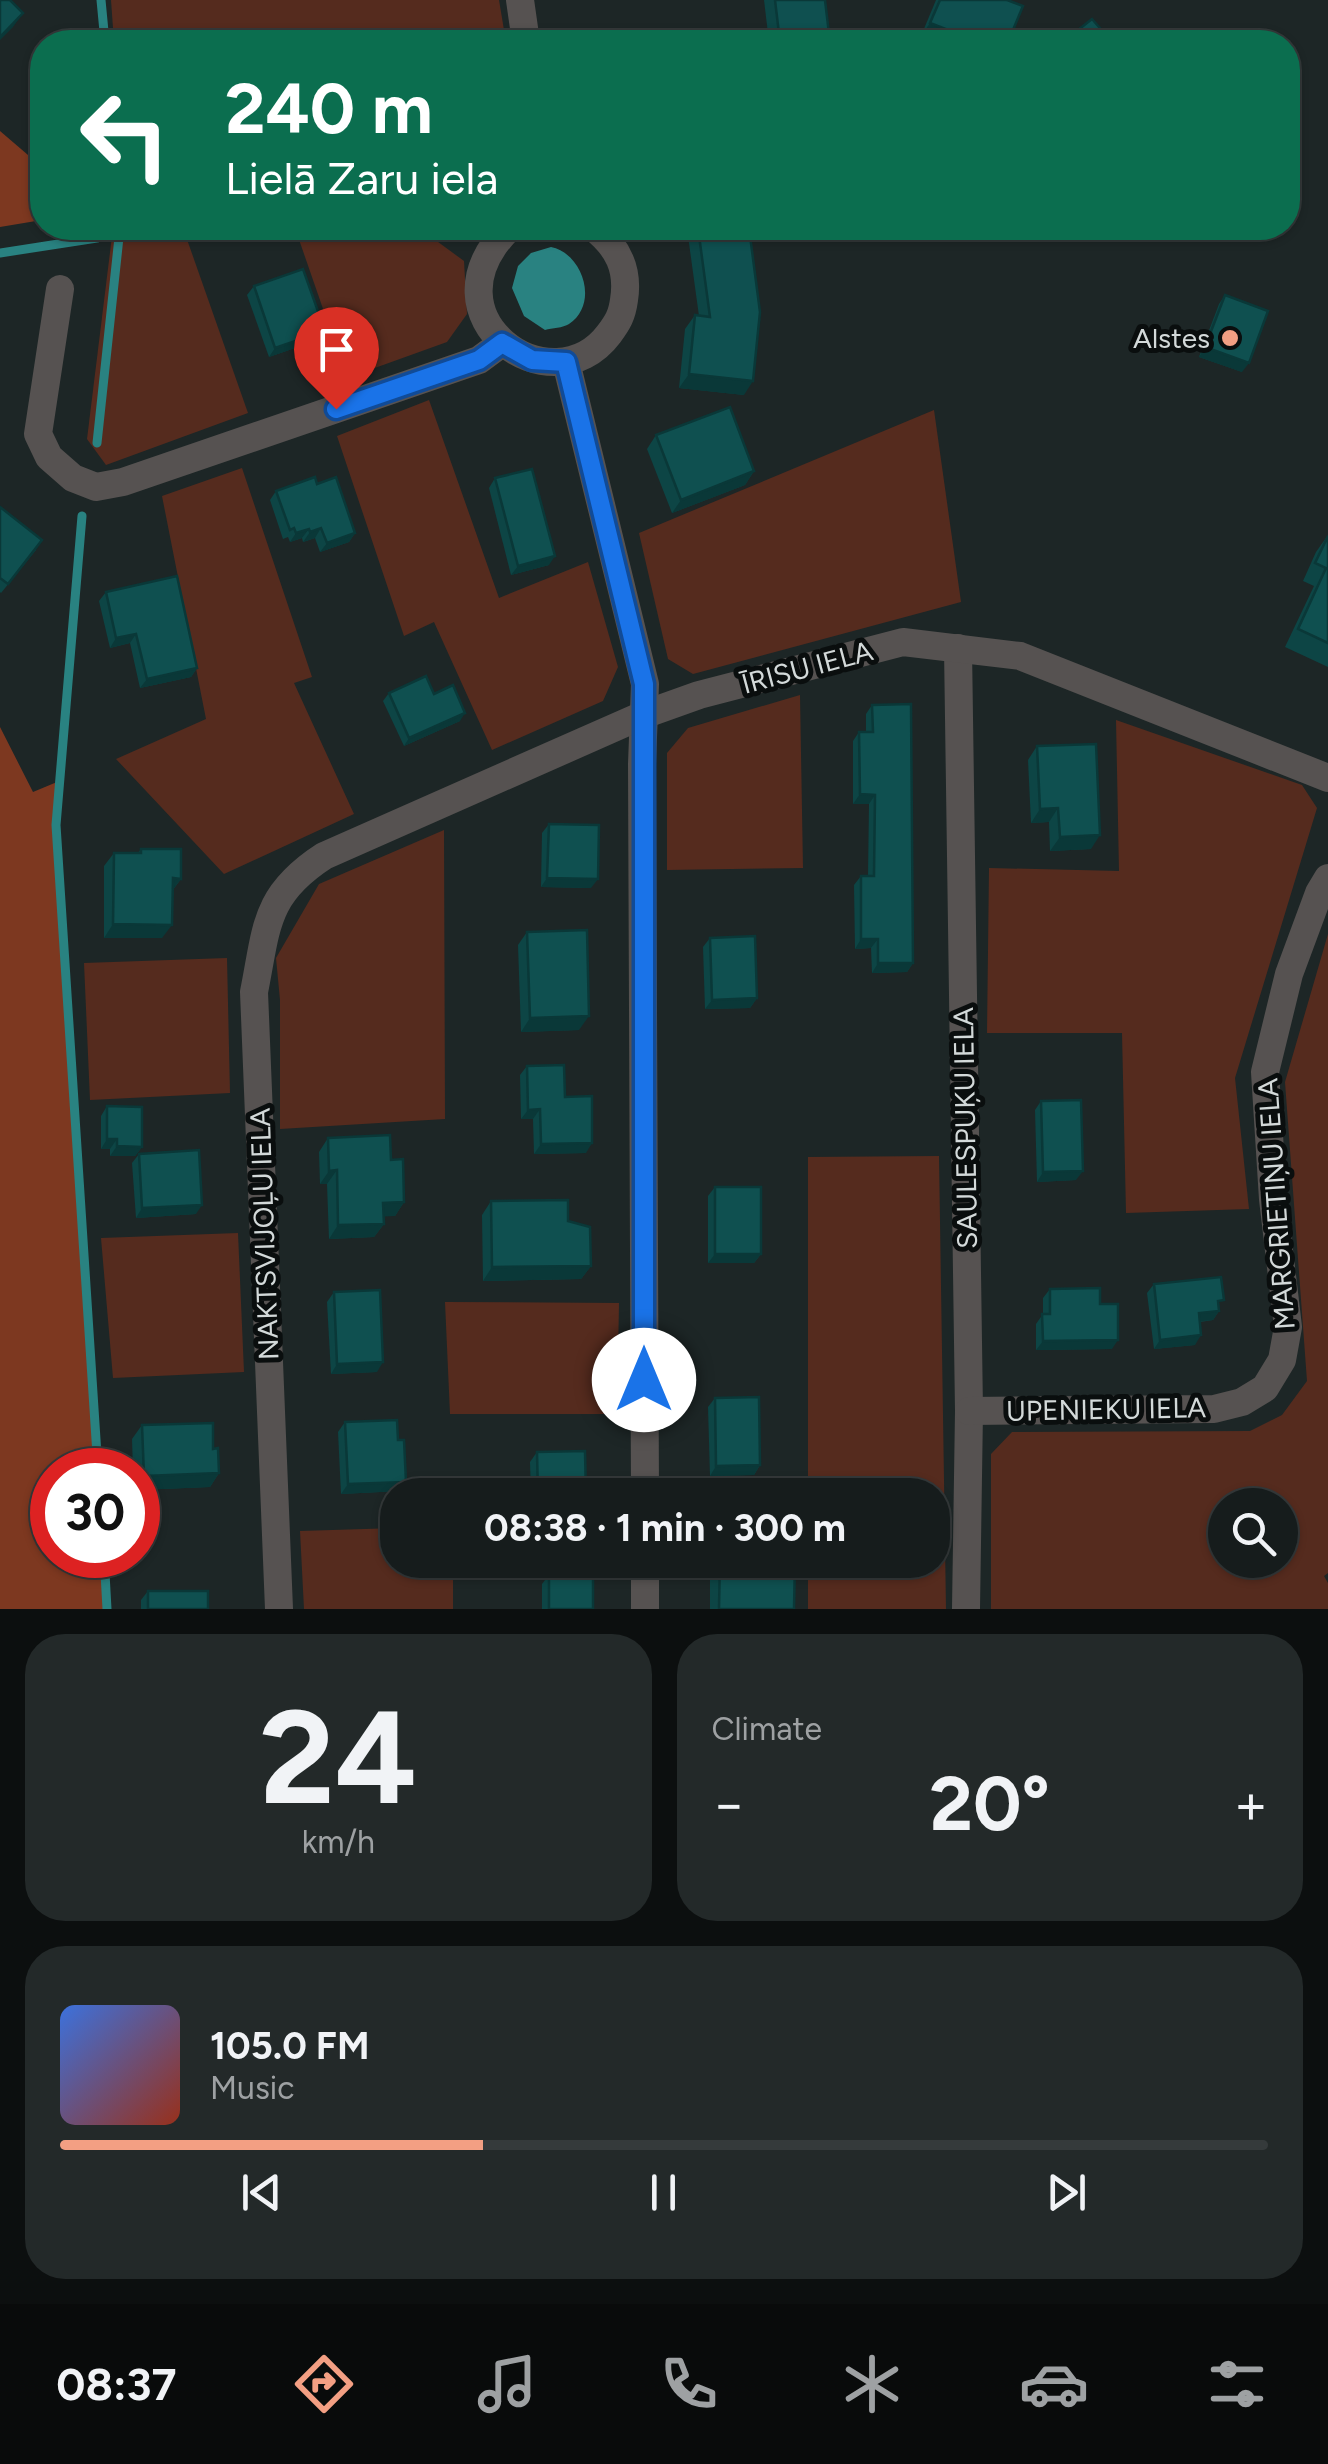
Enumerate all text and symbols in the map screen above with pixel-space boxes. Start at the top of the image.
text: 240 m [225,66,433,151]
icon: left [60,70,190,200]
text: Lielā Zaru iela [225,151,498,205]
pin [294,307,379,410]
place label: Alstes [1133,321,1210,355]
icon: arrive [309,322,364,377]
marker: Alstes [1219,327,1241,349]
street label: ĪRISU IELA [737,633,876,701]
street label: SAULESPUĶU IELA [946,1007,984,1249]
street label: MARGRIETIŅU IELA [1250,1077,1302,1331]
street label: NAKTSVIJOĻU IELA [243,1107,285,1361]
position arrow [592,1328,696,1432]
street label: UPENIEKU IELA [1006,1390,1206,1428]
speed limit sign: 30 [30,1448,160,1578]
map controls [1208,1488,1298,1578]
button: search [1208,1488,1298,1578]
text: 08:38 · 1 min · 300 m [484,1505,846,1551]
text: 24 [259,1680,417,1836]
text: Climate [712,1710,822,1748]
text: 20° [930,1759,1050,1849]
text: − [712,1771,746,1837]
text: + [1234,1771,1268,1837]
text: km/h [302,1823,375,1861]
text: 105.0 FM [210,2023,369,2069]
text: Music [210,2069,295,2107]
icon: previous [234,2165,289,2220]
icon: pause [636,2165,691,2220]
icon: next [1039,2165,1094,2220]
icon: directions [289,2349,359,2419]
icon: music [472,2349,542,2419]
icon: phone [654,2349,724,2419]
icon: climate [837,2349,907,2419]
icon: car [1019,2349,1089,2419]
icon: filters [1202,2349,1272,2419]
text: 08:37 [56,2357,177,2411]

